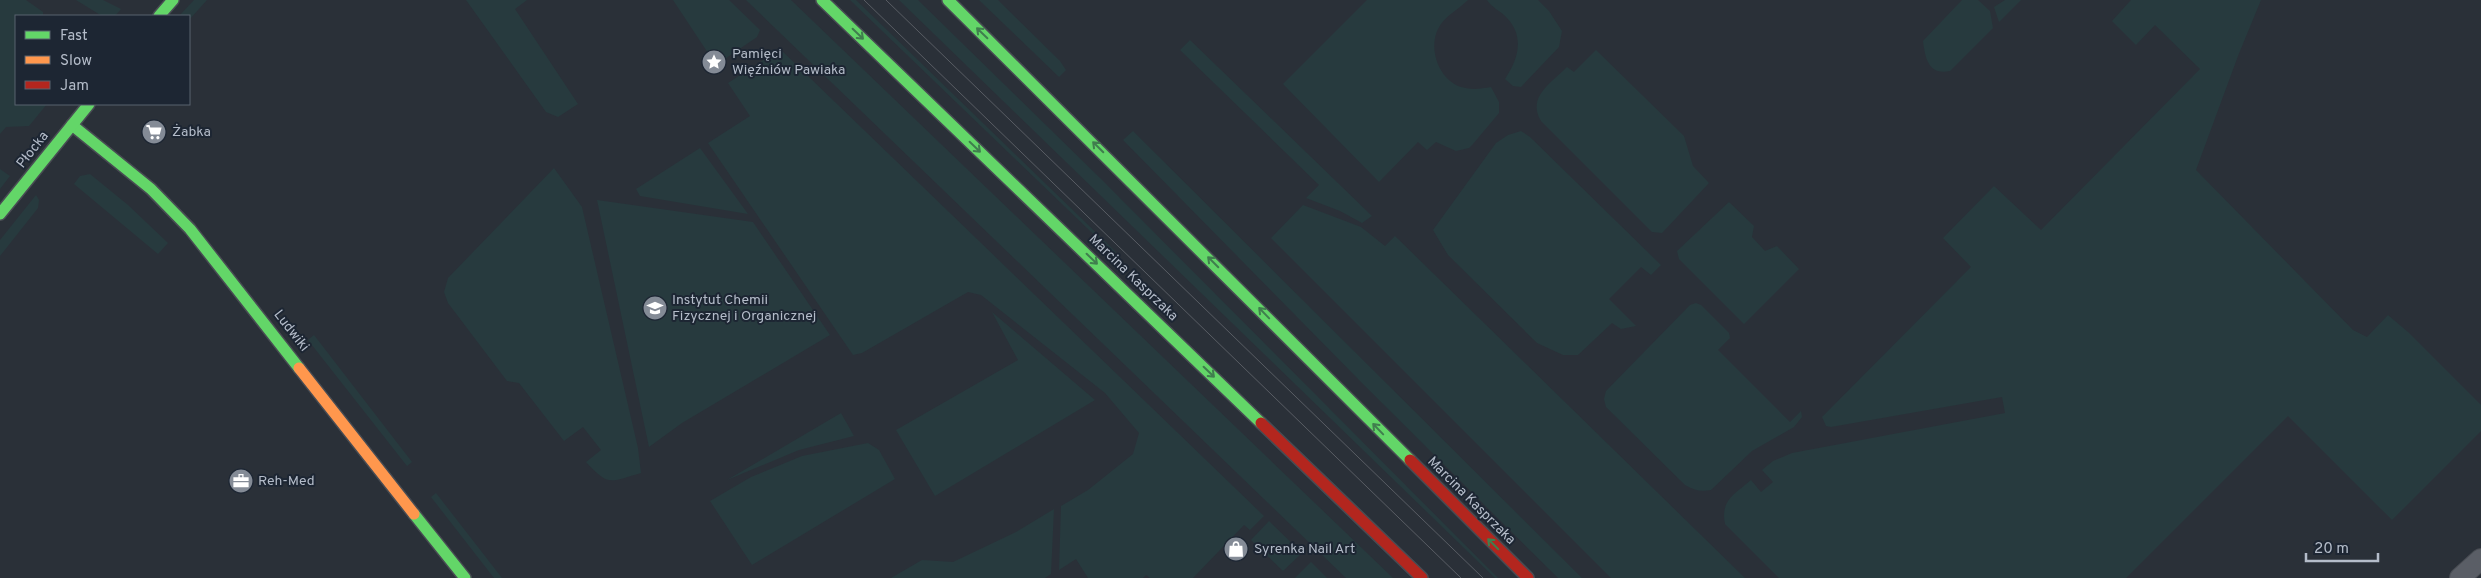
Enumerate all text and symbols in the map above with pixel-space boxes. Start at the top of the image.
legend [15,15,190,105]
text: Fast [60,27,88,46]
one-way arrow [976,27,989,39]
one-way arrow [851,28,864,40]
place label: Pamięci Więźniów Pawiaka [732,46,845,79]
place icon: Pamięci Więźniów Pawiaka [701,49,727,75]
text: Slow [60,52,92,71]
text: Jam [60,77,89,96]
supermarket icon: Żabka [141,119,167,145]
place label: Żabka [172,123,211,141]
street label: Płocka [13,128,53,172]
one-way arrow [968,140,980,152]
one-way arrow [1092,141,1104,154]
street label: Marcina Kasprzaka [1085,231,1181,325]
one-way arrow [1085,253,1098,265]
one-way arrow [1207,256,1219,268]
place label: Instytut Chemii Fizycznej i Organicznej [672,292,816,325]
school or university icon: Instytut Chemii Fizycznej i Organicznej [642,295,668,321]
street label: Ludwiki [270,307,312,355]
one-way arrow [1258,307,1270,319]
one-way arrow [1202,366,1215,378]
one-way arrow [1372,423,1384,435]
street label: Marcina Kasprzaka [1423,453,1519,549]
office icon: Reh-Med [228,468,254,494]
place label: Reh-Med [258,473,315,490]
scale bar [2306,530,2378,562]
shop icon: Syrenka Nail Art [1223,536,1249,562]
one-way arrow [1487,538,1500,550]
text: 20 m [2314,540,2349,559]
place label: Syrenka Nail Art [1254,541,1355,558]

